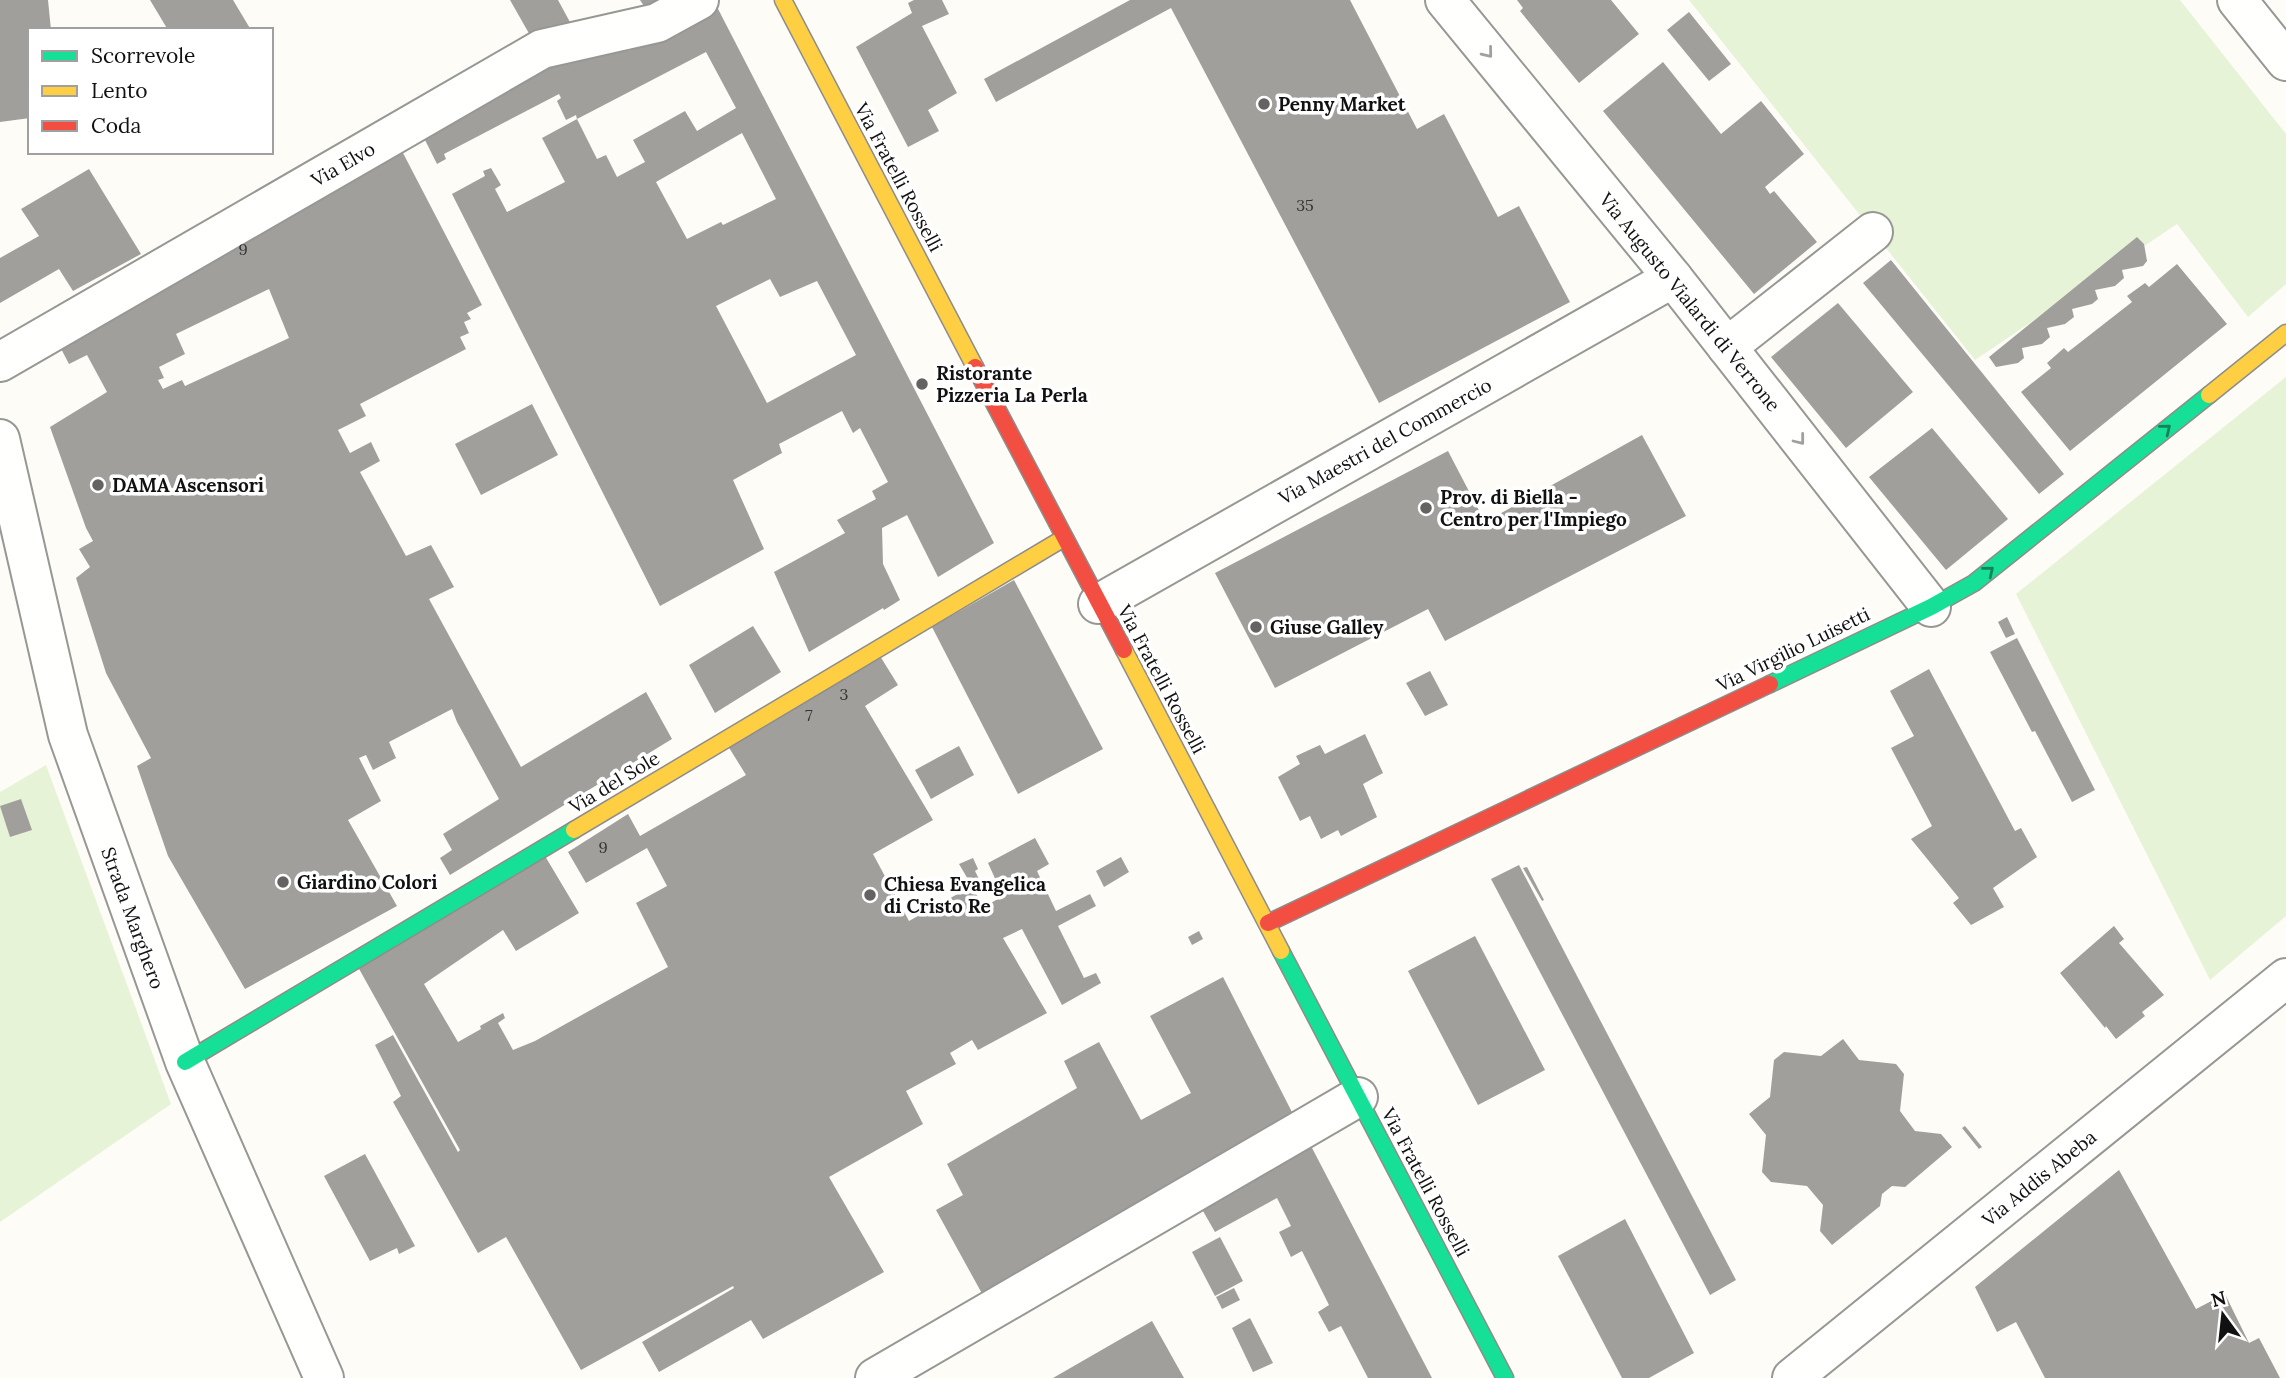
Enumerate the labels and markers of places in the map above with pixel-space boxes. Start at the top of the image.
place label: Penny Market [1278,92,1407,116]
marker: Penny Market [1256,96,1272,112]
place label: Ristorante Pizzeria La Perla [936,361,1088,407]
marker: Ristorante Pizzeria La Perla [914,376,930,392]
place label: DAMA Ascensori [112,473,264,497]
marker: DAMA Ascensori [90,477,106,493]
place label: Prov. di Biella - Centro per l'Impiego [1440,485,1627,531]
marker: Prov. di Biella - Centro per l'Impiego [1418,500,1434,516]
place label: Giuse Galley [1270,615,1384,639]
marker: Giuse Galley [1248,619,1264,635]
place label: Giardino Colori [297,870,438,894]
place label: Chiesa Evangelica di Cristo Re [884,872,1046,918]
marker: Giardino Colori [275,874,291,890]
marker: Chiesa Evangelica di Cristo Re [862,887,878,903]

